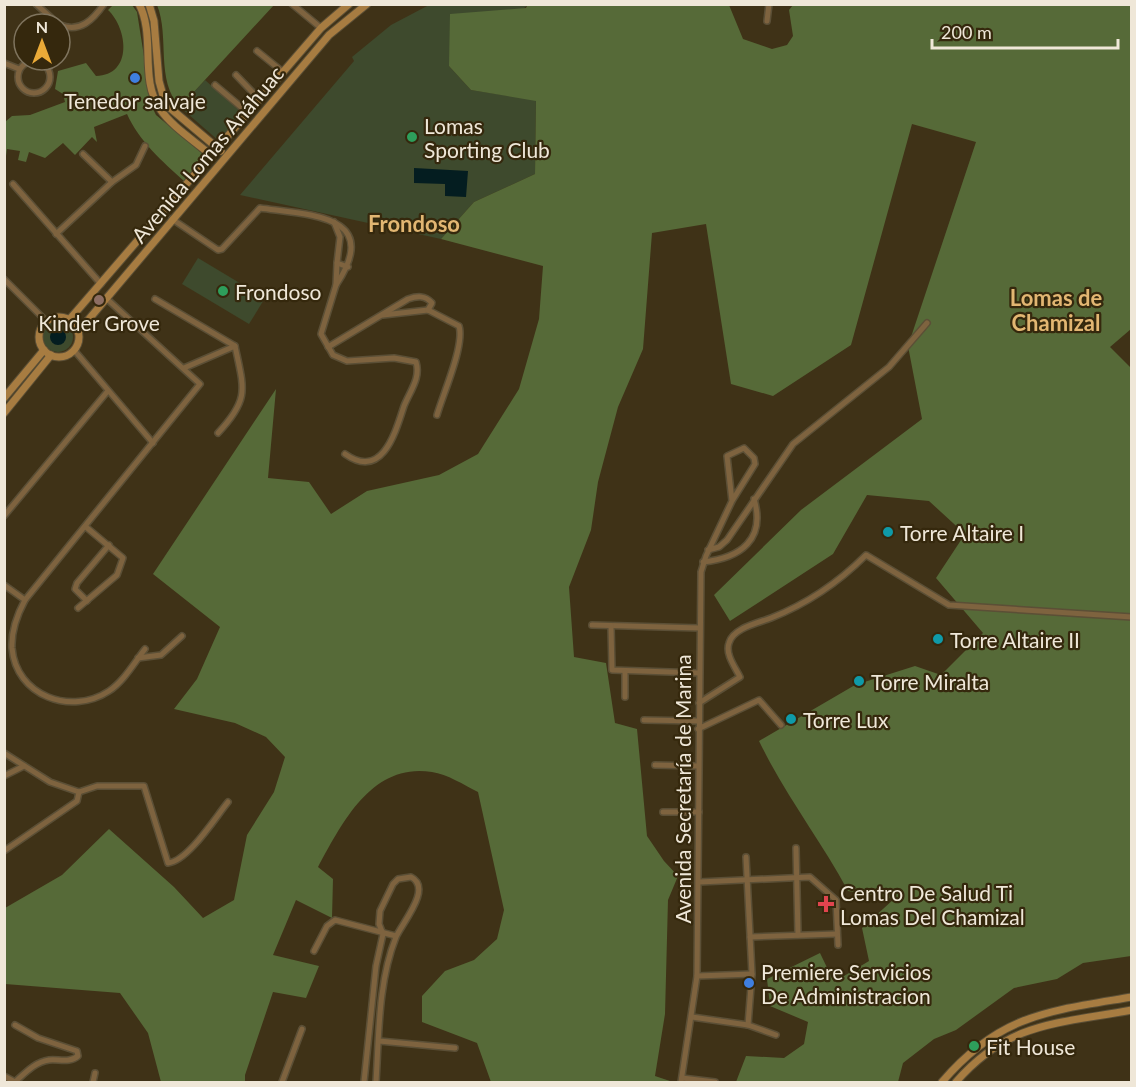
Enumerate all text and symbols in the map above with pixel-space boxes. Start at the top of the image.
north arrow [12,12,72,72]
scale bar [932,12,1118,50]
text: N [36,17,48,36]
text: 200 m [941,21,992,43]
street label: Avenida Lomas Anáhuac [126,61,288,247]
marker: Tenedor salvaje [128,71,142,85]
place label: Tenedor salvaje [64,88,206,113]
place label: Lomas Sporting Club [424,113,550,162]
marker: Lomas Sporting Club [405,130,419,144]
district label: Frondoso [368,210,460,237]
place label: Frondoso [235,279,322,304]
marker: Frondoso [216,284,230,298]
district label: Lomas de Chamizal [1010,284,1102,336]
marker: Kinder Grove [92,293,106,307]
place label: Kinder Grove [38,310,160,335]
place label: Torre Altaire I [900,520,1024,545]
marker: Torre Altaire I [881,525,895,539]
place label: Torre Altaire II [950,627,1080,652]
marker: Torre Altaire II [931,632,945,646]
street label: Avenida Secretaría de Marina [670,654,695,924]
place label: Torre Miralta [871,669,989,694]
marker: Torre Miralta [852,674,866,688]
place label: Torre Lux [803,707,889,732]
marker: Torre Lux [784,712,798,726]
place label: Centro De Salud Ti Lomas Del Chamizal [840,880,1025,929]
marker: Centro De Salud Ti Lomas Del Chamizal [817,895,835,913]
place label: Premiere Servicios De Administracion [761,959,931,1008]
marker: Premiere Servicios De Administracion [742,976,756,990]
place label: Fit House [986,1034,1075,1059]
marker: Fit House [967,1039,981,1053]

